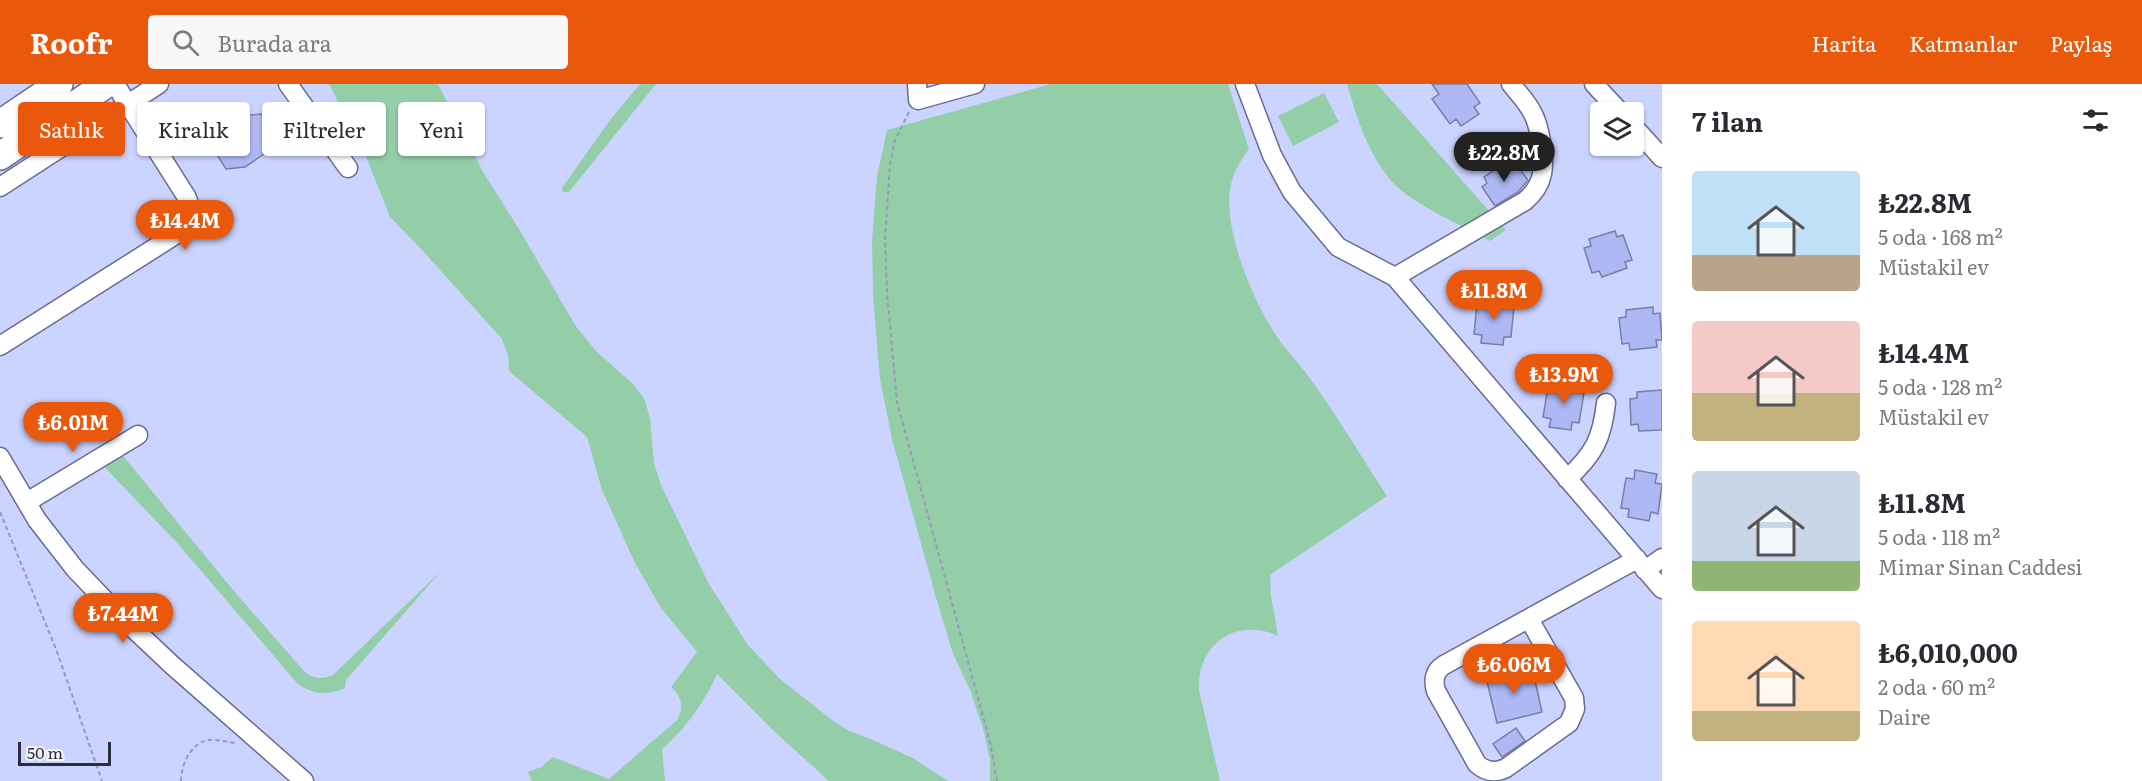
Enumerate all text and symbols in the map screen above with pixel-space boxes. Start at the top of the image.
search box [148,15,568,69]
text: Roofr [30,21,112,63]
icon: search [169,26,202,59]
text: Burada ara [217,26,332,59]
text: Harita [1812,27,1876,58]
text: Katmanlar [1909,27,2017,58]
text: Paylaş [2050,27,2112,58]
text: 7 ilan [1692,101,1763,140]
chip: Satılık [18,102,125,156]
chip: Kiralık [137,102,250,156]
chip: Filtreler [262,102,386,156]
chip: Yeni [398,102,485,156]
map controls [1590,102,1644,156]
button: layers [1590,102,1644,156]
icon: filters [2079,104,2112,137]
pin: ₺22.8M [1455,132,1553,183]
text: ₺22.8M [1468,136,1540,166]
text: ₺22.8M [1878,182,1972,221]
icon: home [1740,195,1812,267]
pin: ₺14.4M [136,200,234,251]
text: ₺14.4M [150,204,220,234]
text: 5 oda · 168 m² [1878,221,2003,251]
text: Müstakil ev [1878,251,1989,281]
pin: ₺11.8M [1445,270,1543,321]
text: ₺11.8M [1460,274,1528,304]
text: ₺14.4M [1878,332,1969,371]
icon: home [1740,345,1812,417]
pin: ₺13.9M [1515,354,1613,405]
text: ₺13.9M [1529,358,1599,388]
text: 5 oda · 128 m² [1878,371,2002,401]
text: Müstakil ev [1878,401,1989,431]
pin: ₺6.01M [24,402,122,453]
text: ₺6.01M [37,406,109,436]
text: ₺11.8M [1878,482,1966,521]
icon: home [1740,495,1812,567]
text: 5 oda · 118 m² [1878,521,2000,551]
text: Mimar Sinan Caddesi [1878,551,2082,581]
pin: ₺7.44M [74,593,172,644]
text: ₺7.44M [87,597,159,627]
text: ₺6,010,000 [1878,632,2018,671]
pin: ₺6.06M [1465,644,1563,695]
icon: home [1740,645,1812,717]
text: ₺6.06M [1477,648,1551,678]
text: 2 oda · 60 m² [1878,671,1995,701]
text: Daire [1878,701,1930,731]
scale bar [18,739,111,766]
text: 50 m [27,740,63,764]

